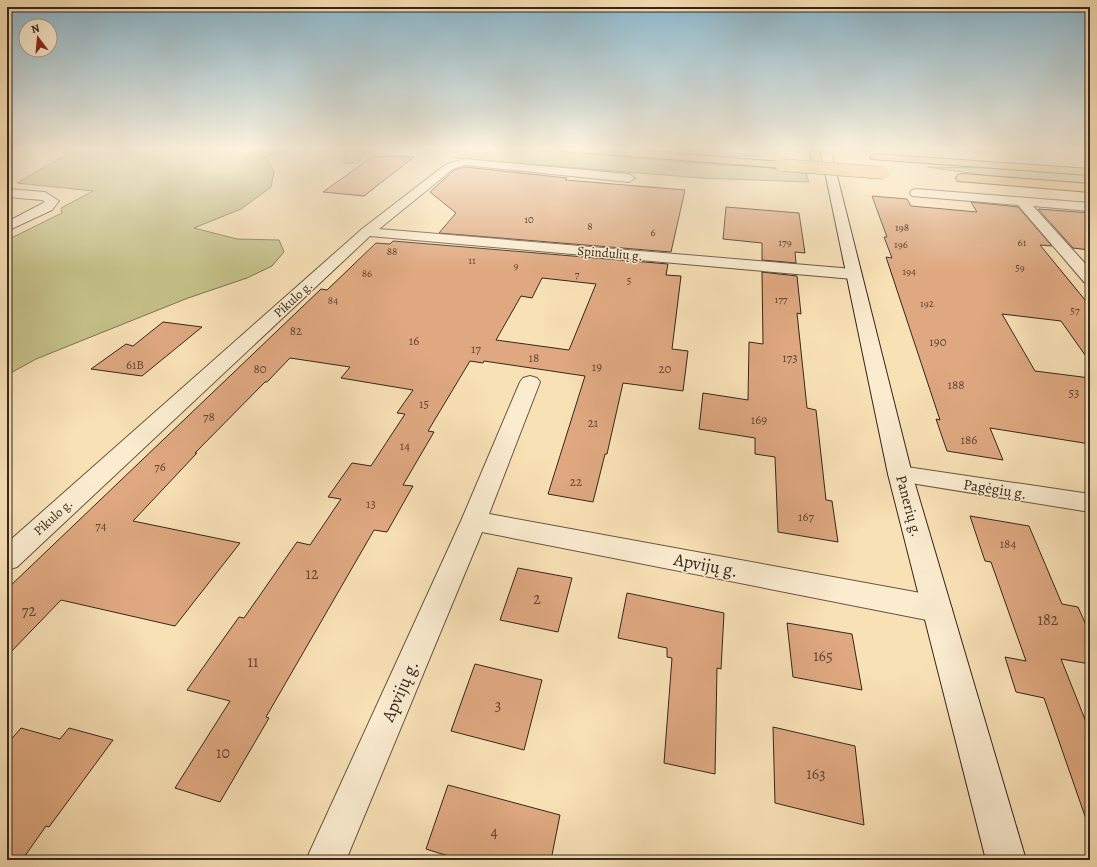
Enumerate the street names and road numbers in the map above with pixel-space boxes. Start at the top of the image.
street label: Spindulių g. [577,242,643,264]
street label: Pikulo g. [270,277,316,321]
street label: Panerių g. [891,473,927,539]
street label: Pagėgių g. [962,474,1028,504]
street label: Pikulo g. [30,495,76,539]
street label: Apvijų g. [671,547,740,583]
street label: Apvijų g. [375,657,424,726]

